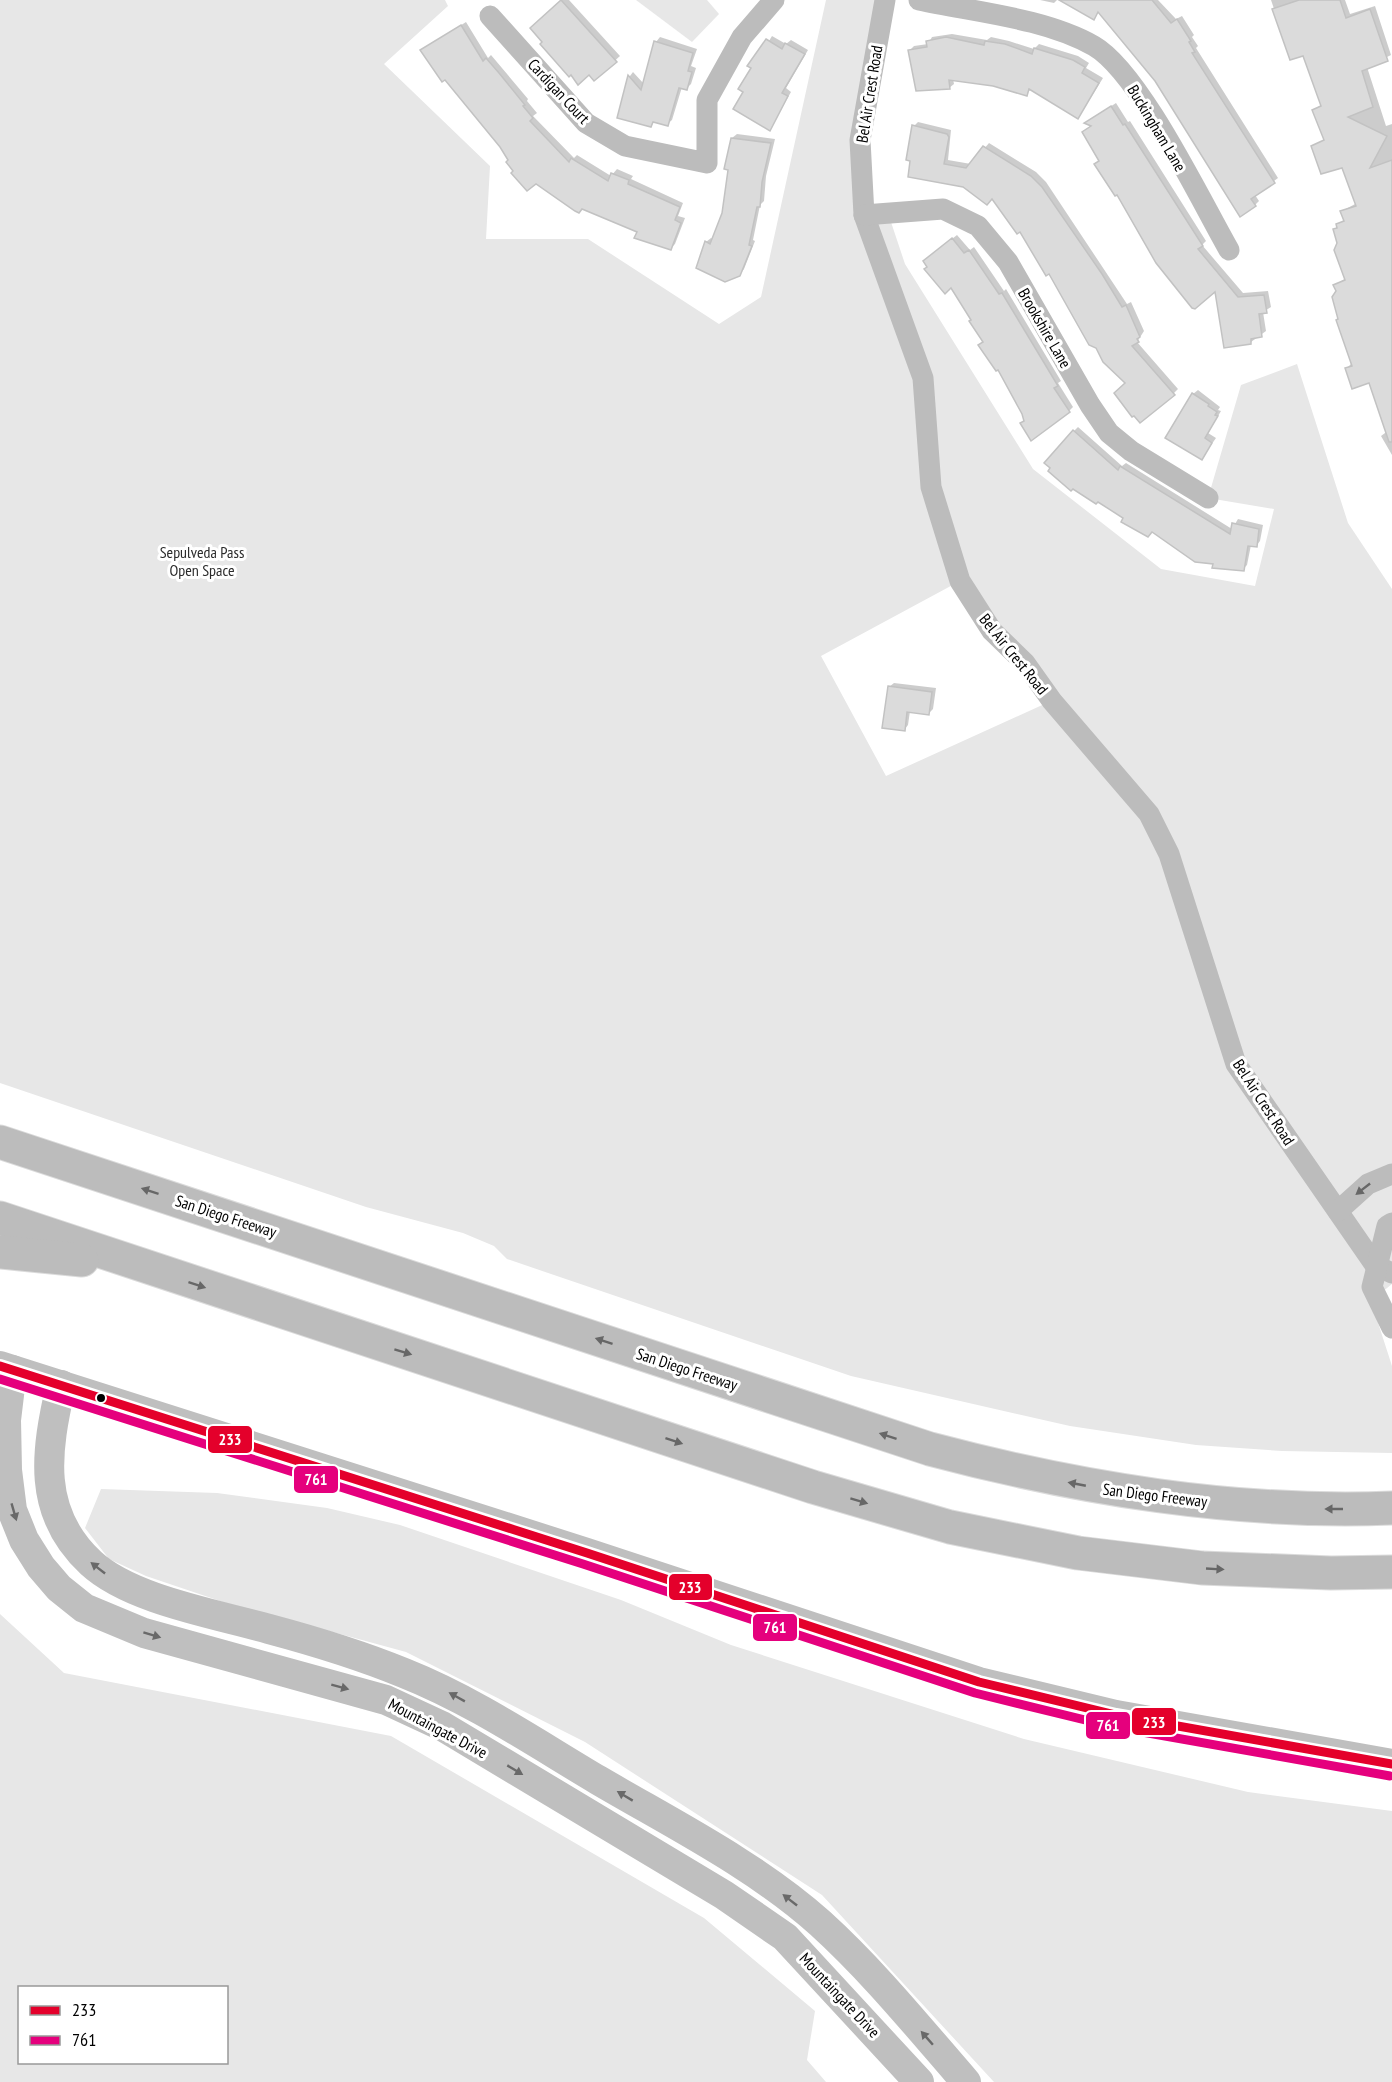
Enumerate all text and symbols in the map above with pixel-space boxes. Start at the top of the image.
street label: Bel Air Crest Road [851,44,887,144]
street label: Cardigan Court [524,54,595,128]
street label: Buckingham Lane [1123,81,1191,175]
street label: Brookshire Lane [1014,285,1076,371]
park label: Sepulveda Pass Open Space [160,542,244,580]
street label: Bel Air Crest Road [975,610,1053,699]
street label: Bel Air Crest Road [1229,1055,1299,1149]
one-way arrow [1355,1183,1371,1196]
one-way arrow [141,1186,159,1196]
street label: San Diego Freeway [173,1190,279,1242]
one-way arrow [188,1280,206,1290]
one-way arrow [595,1336,613,1346]
street label: San Diego Freeway [634,1343,740,1395]
one-way arrow [394,1348,412,1357]
unlabelled marker [95,1392,107,1404]
line badge: 233 [207,1425,253,1454]
text: 233 [219,1429,241,1449]
one-way arrow [879,1430,897,1440]
one-way arrow [665,1436,683,1446]
line badge: 761 [293,1465,339,1494]
text: 761 [305,1469,327,1489]
one-way arrow [1067,1479,1086,1488]
street label: San Diego Freeway [1102,1479,1208,1511]
one-way arrow [850,1497,868,1506]
one-way arrow [9,1503,19,1521]
one-way arrow [1324,1504,1343,1514]
one-way arrow [90,1561,106,1574]
one-way arrow [1206,1564,1225,1574]
line badge: 233 [668,1573,713,1601]
text: 233 [679,1577,701,1597]
line badge: 761 [752,1613,798,1642]
text: 761 [764,1617,786,1637]
one-way arrow [143,1631,161,1640]
one-way arrow [331,1683,349,1692]
one-way arrow [448,1692,465,1702]
street label: Mountaingate Drive [385,1694,491,1762]
line badge: 233 [1131,1707,1177,1736]
line badge: 761 [1085,1711,1131,1740]
text: 233 [1143,1712,1165,1732]
text: 761 [1097,1715,1119,1735]
one-way arrow [507,1765,524,1775]
one-way arrow [616,1791,633,1801]
one-way arrow [782,1894,798,1907]
street label: Mountaingate Drive [796,1948,884,2042]
legend [18,1986,228,2064]
text: 233 [72,1998,96,2021]
text: 761 [72,2028,96,2051]
one-way arrow [921,2031,934,2046]

